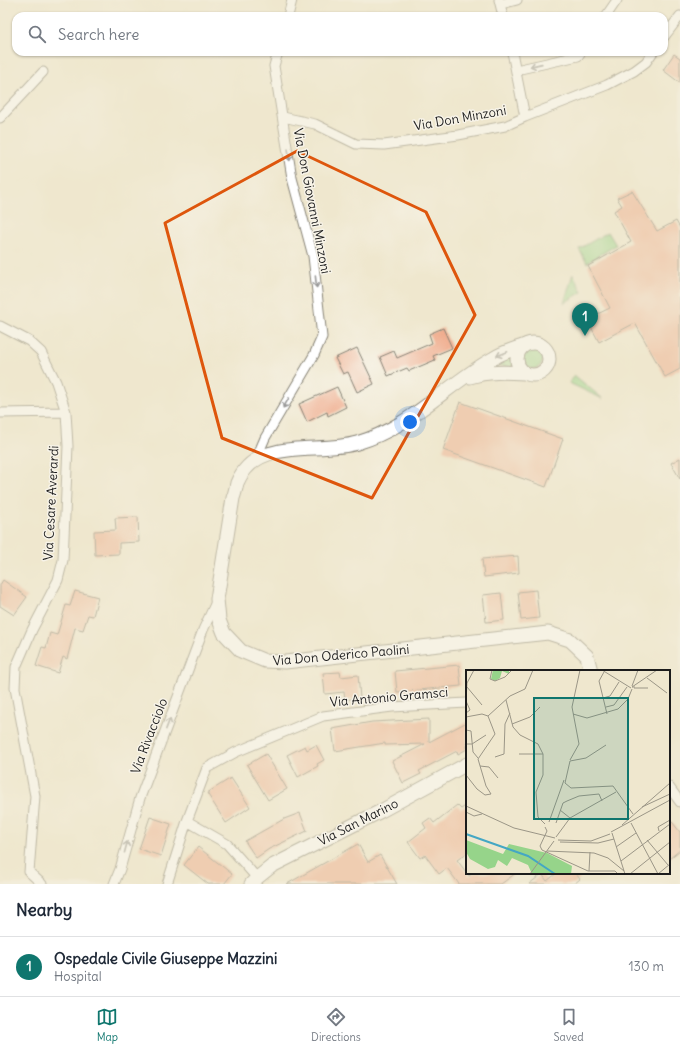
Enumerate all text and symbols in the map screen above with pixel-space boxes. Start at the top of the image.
search box [12,12,668,56]
icon: search [26,23,48,45]
text: Search here [58,25,139,44]
one-way arrow [529,62,542,70]
street label: Via Don Minzoni [412,101,508,134]
street label: Via Don Giovanni Minzoni [290,127,334,275]
one-way arrow [285,148,293,161]
one-way arrow [312,275,319,288]
pin: 1 [572,303,598,336]
one-way arrow [496,351,508,359]
one-way arrow [281,397,289,409]
your location [400,412,420,432]
street label: Via Cesare Averardi [40,445,63,561]
street label: Via Don Oderico Paolini [272,641,410,669]
inset map [466,670,670,874]
street label: Via Antonio Gramsci [329,683,449,711]
street label: Via Rivacciolo [127,696,171,776]
one-way arrow [164,718,172,730]
street label: Via San Marino [315,795,401,849]
one-way arrow [123,841,130,854]
text: Nearby [16,899,72,921]
text: Ospedale Civile Giuseppe Mazzini [54,949,277,968]
text: 1 [26,958,32,975]
text: 130 m [628,958,664,975]
text: Hospital [54,968,102,985]
tab: Map [96,1006,118,1044]
tab: Directions [311,1006,361,1044]
tab: Saved [553,1006,584,1044]

